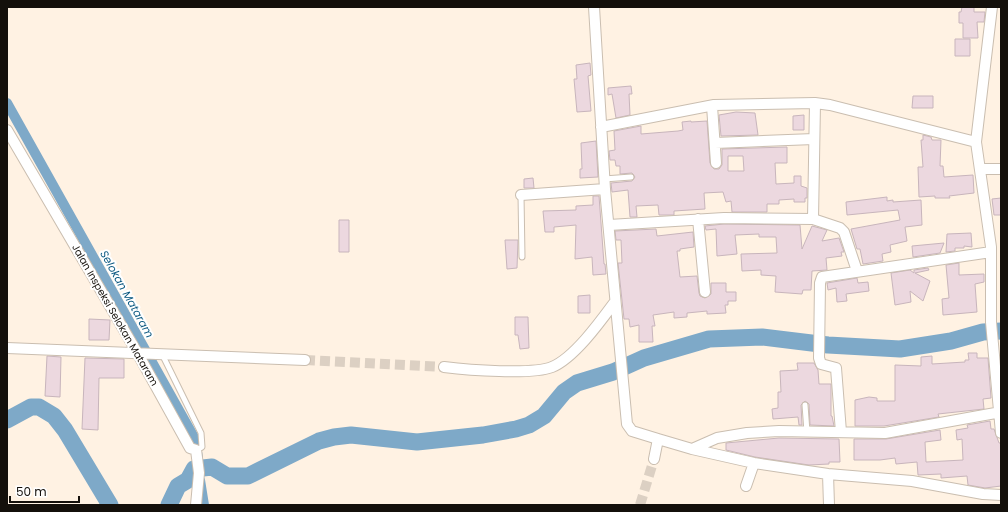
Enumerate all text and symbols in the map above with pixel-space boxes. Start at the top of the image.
street label: Jalan Inspeksi Selokan Mataram [68,241,162,389]
water label: Selokan Mataram [96,247,158,341]
scale bar [10,478,79,504]
text: 50 m [16,483,47,500]

